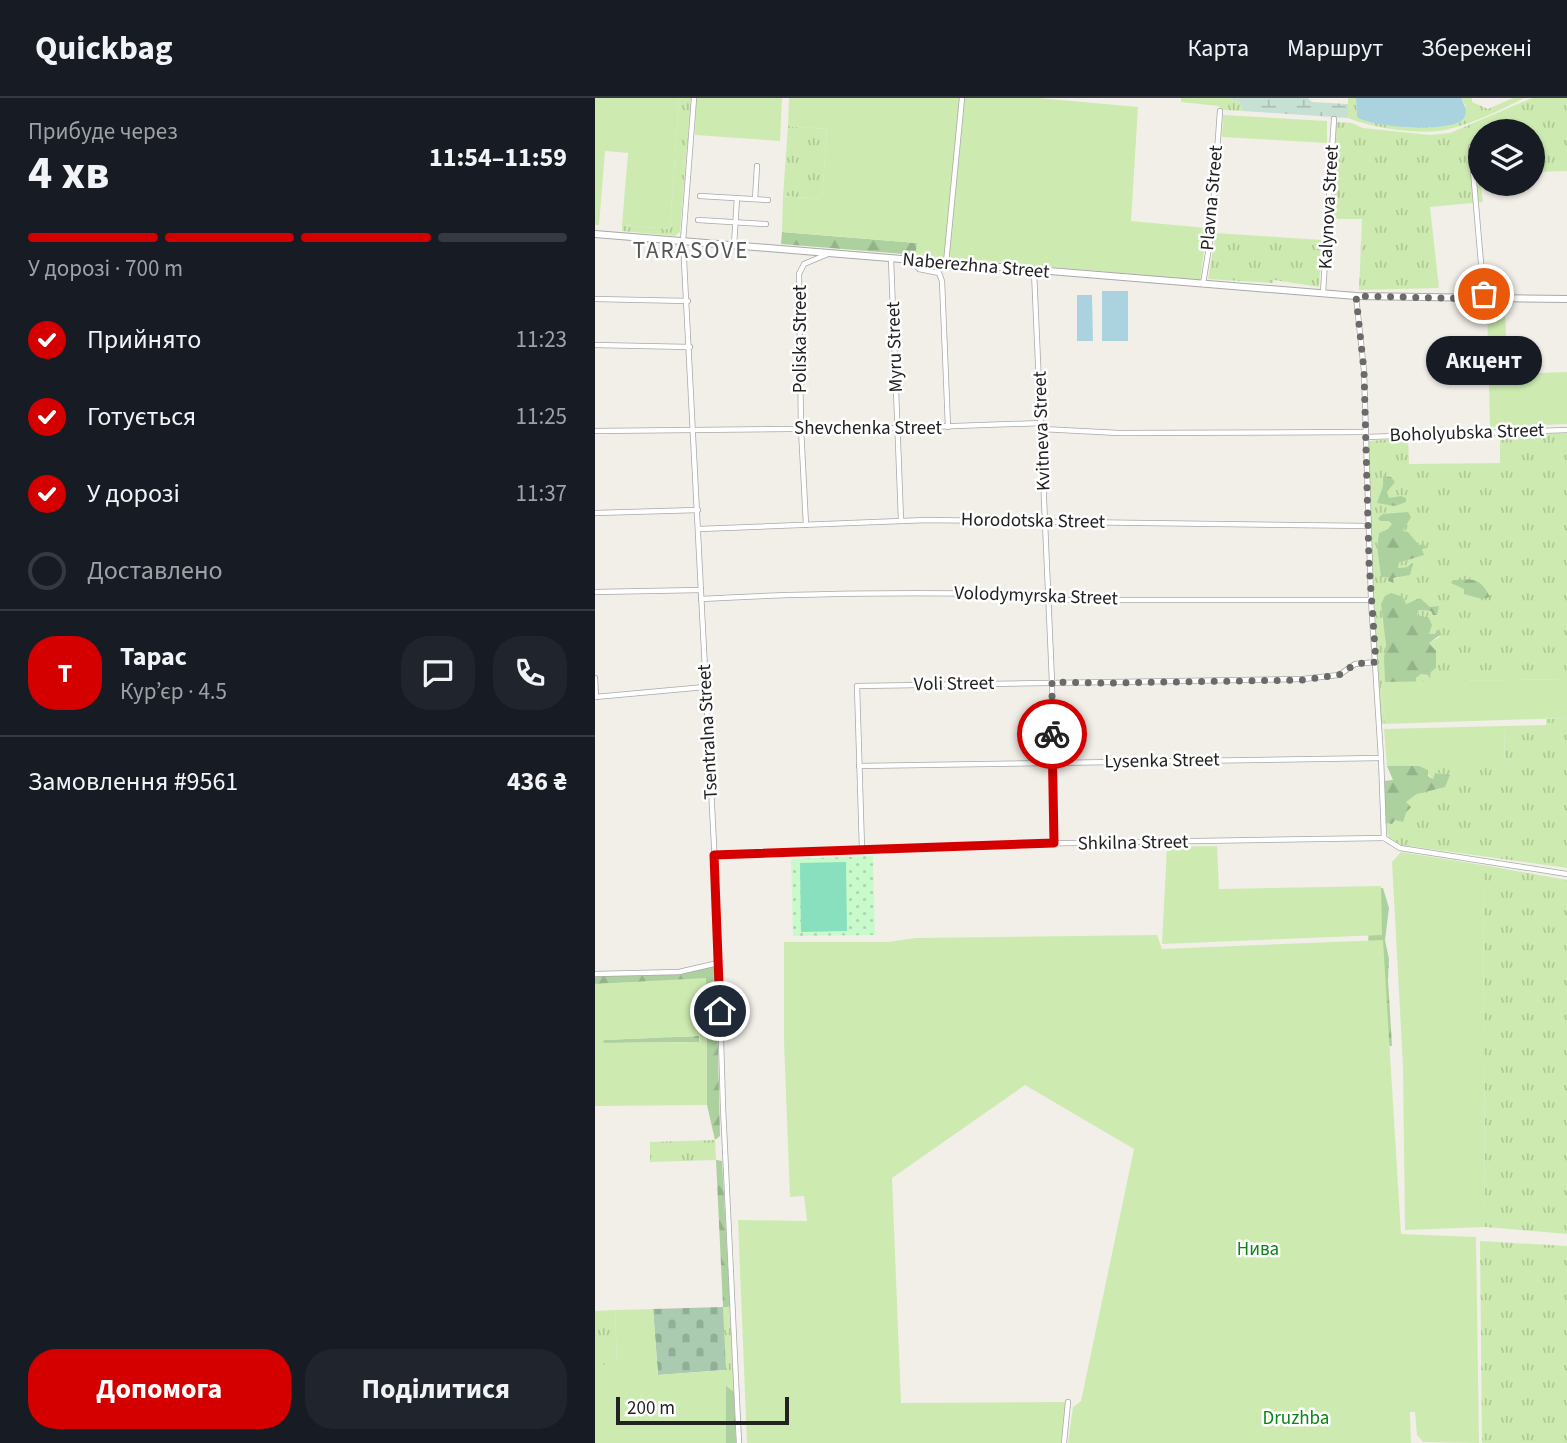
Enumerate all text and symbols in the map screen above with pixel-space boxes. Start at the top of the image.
text: Quickbag [35,25,173,72]
text: Карта [1187,31,1249,66]
text: Маршрут [1287,31,1383,66]
text: Збережені [1421,31,1532,66]
text: Прибуде через [28,115,178,148]
map controls [1468,119,1545,196]
button: layers [1468,119,1545,196]
text: 11:54–11:59 [429,139,567,176]
text: 4 хв [28,141,109,206]
street label: Plavna Street [1194,144,1230,252]
street label: Kalynova Street [1312,144,1346,270]
district label: TARASOVE [633,234,749,267]
street label: Naberezhna Street [901,246,1051,286]
text: У дорозі · 700 m [28,252,183,285]
pin [1454,264,1514,324]
icon: bag [1465,275,1503,313]
street label: Poliska Street [787,284,814,393]
street label: Myru Street [880,300,910,393]
icon: check [28,321,66,359]
text: Прийнято [87,321,201,358]
text: 11:23 [516,323,567,356]
callout: Акцент [1426,336,1542,385]
text: Акцент [1446,344,1522,377]
street label: Kvitneva Street [1026,370,1058,491]
icon: check [28,398,66,436]
text: Готується [87,398,196,435]
text: 11:25 [516,400,567,433]
street label: Shevchenka Street [794,415,942,442]
street label: Boholyubska Street [1389,417,1545,449]
icon: check [28,475,66,513]
text: У дорозі [87,475,180,512]
text: 11:37 [516,477,567,510]
street label: Horodotska Street [961,506,1106,536]
text: Доставлено [87,552,223,589]
street label: Volodymyrska Street [954,580,1119,612]
button: chat [401,636,475,710]
button: phone [493,636,567,710]
text: Тарас [120,638,187,675]
text: Т [58,655,72,692]
street label: Tsentralna Street [691,663,725,800]
street label: Voli Street [913,670,995,698]
text: Кур’єр · 4.5 [120,675,227,708]
courier [1017,699,1087,769]
icon: bike [1033,715,1071,753]
street label: Lysenka Street [1104,746,1220,776]
text: Замовлення #9561 [28,763,238,800]
text: 436 ₴ [507,763,567,800]
street label: Shkilna Street [1077,829,1189,857]
pin [690,981,750,1041]
icon: home [701,992,739,1030]
park label: Нива [1237,1236,1279,1263]
button: Допомога [28,1349,291,1429]
button: Поділитися [305,1349,567,1429]
scale bar [616,1394,789,1426]
text: 200 m [627,1395,675,1422]
park label: Druzhba [1263,1405,1329,1432]

